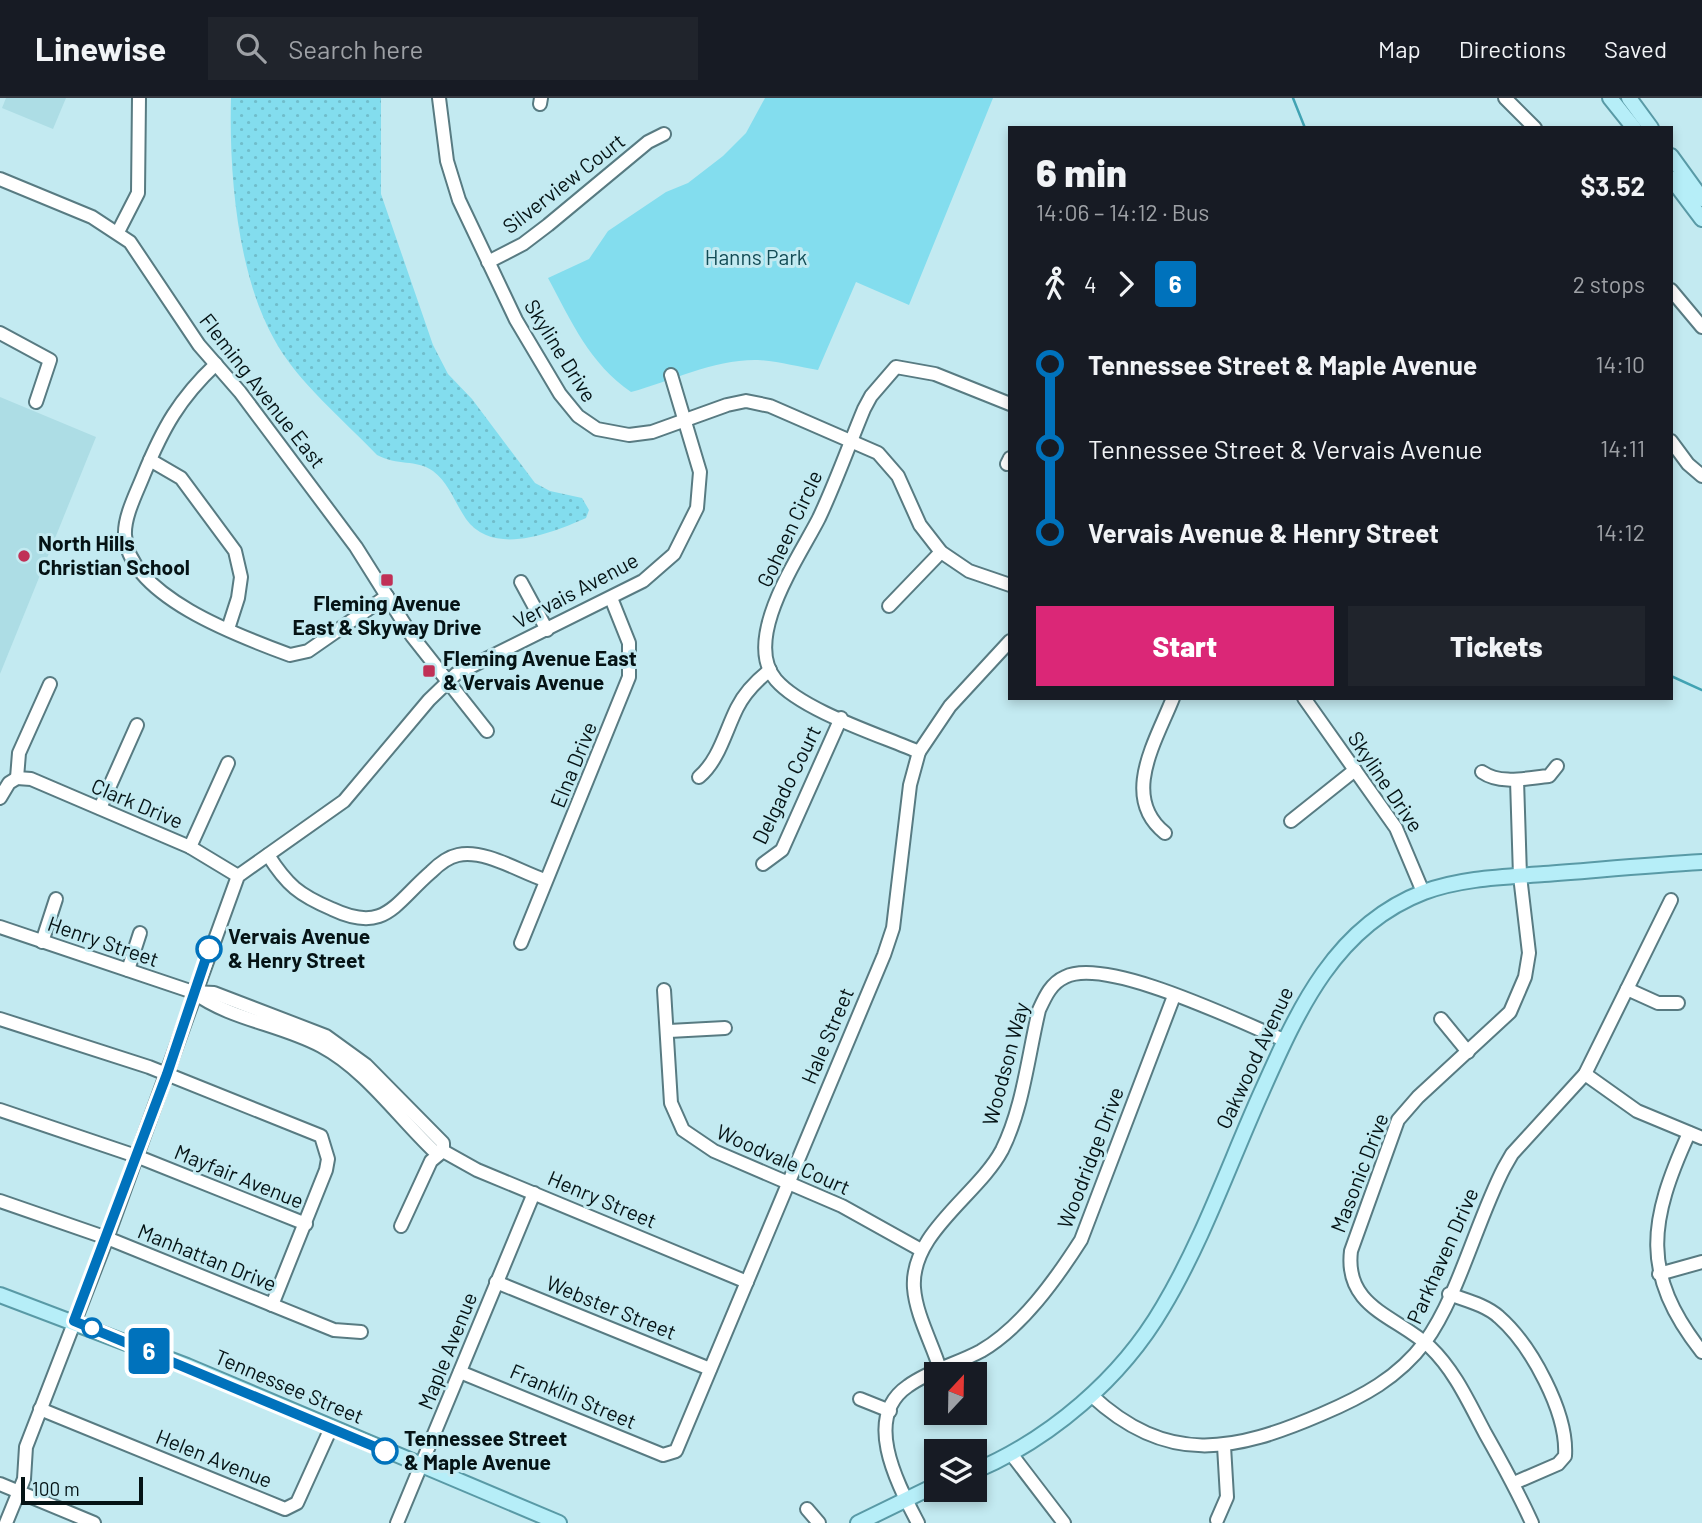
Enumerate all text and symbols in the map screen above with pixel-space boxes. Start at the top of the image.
search box [208,17,698,80]
text: Linewise [35,28,166,68]
icon: search [232,29,270,67]
text: Search here [288,33,423,64]
text: Map [1378,34,1421,63]
text: Directions [1459,34,1566,63]
text: Saved [1604,34,1667,63]
street label: Silverview Court [497,127,629,238]
text: 6 min [1036,149,1127,195]
text: $3.52 [1580,170,1645,201]
text: 14:06 – 14:12 · Bus [1036,198,1209,226]
park label: Hanns Park [705,244,807,269]
icon: walk [1036,265,1074,303]
icon: forward [1107,265,1145,303]
text: 6 [1169,269,1182,298]
text: 4 [1084,270,1097,298]
text: 2 stops [1573,270,1645,298]
street label: Skyline Drive [520,294,603,406]
street label: Fleming Avenue East [195,308,331,472]
text: Tennessee Street & Maple Avenue [1088,349,1477,380]
text: 14:10 [1595,350,1645,378]
text: Tennessee Street & Vervais Avenue [1088,433,1483,464]
text: 14:11 [1600,434,1645,462]
street label: Goheen Circle [751,466,827,591]
text: Vervais Avenue & Henry Street [1088,517,1439,548]
text: 14:12 [1596,518,1645,546]
place label: North Hills Christian School [38,530,190,579]
street label: Vervais Avenue [509,546,642,633]
marker: North Hills Christian School [16,548,32,564]
marker: Fleming Avenue East & Skyway Drive [379,572,395,588]
place label: Fleming Avenue East & Skyway Drive [293,590,481,639]
button: Start [1036,606,1334,686]
button: Tickets [1348,606,1645,686]
place label: Fleming Avenue East & Vervais Avenue [443,645,637,694]
marker: Fleming Avenue East & Vervais Avenue [421,663,437,679]
street label: Elna Drive [544,718,601,811]
street label: Delgado Court [746,721,825,848]
street label: Skyline Drive [1343,726,1429,836]
street label: Clark Drive [88,772,187,833]
street label: Henry Street [45,910,162,971]
place label: Vervais Avenue & Henry Street [228,923,370,972]
marker: Vervais Avenue & Henry Street [196,936,222,962]
street label: Oakwood Avenue [1210,982,1298,1133]
street label: Hale Street [795,984,858,1087]
street label: Woodson Way [976,999,1033,1128]
street label: Woodridge Drive [1051,1083,1128,1232]
street label: Masonic Drive [1324,1109,1393,1236]
street label: Woodvale Court [713,1118,854,1199]
street label: Mayfair Avenue [171,1138,308,1213]
street label: Henry Street [544,1165,661,1233]
street label: Parkhaven Drive [1400,1183,1483,1327]
street label: Manhattan Drive [135,1217,281,1296]
street label: Webster Street [543,1269,680,1344]
street label: Maple Avenue [412,1288,481,1413]
unlabelled marker [82,1318,102,1338]
line badge: 6 [126,1328,172,1374]
text: 6 [143,1336,155,1365]
street label: Tennessee Street [212,1343,368,1428]
street label: Franklin Street [507,1358,641,1433]
north arrow [924,1362,987,1424]
map controls [924,1362,987,1502]
street label: Helen Avenue [153,1423,276,1492]
place label: Tennessee Street & Maple Avenue [404,1425,567,1474]
marker: Tennessee Street & Maple Avenue [372,1438,398,1464]
button: layers [924,1439,987,1502]
scale bar [21,1474,144,1506]
text: 100 m [32,1477,80,1500]

